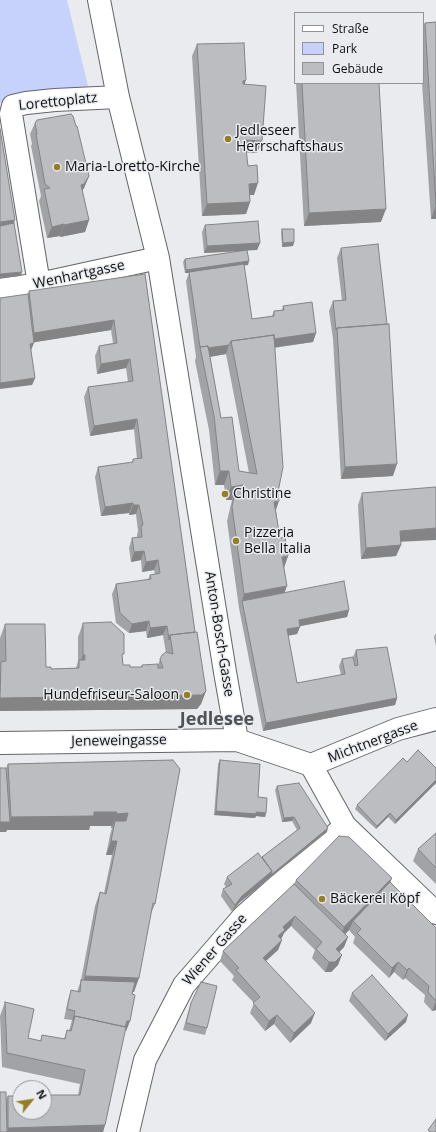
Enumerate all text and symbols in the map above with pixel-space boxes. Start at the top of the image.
legend [294,12,424,84]
text: Straße [332,20,369,37]
text: Park [332,40,357,57]
text: Gebäude [332,60,383,77]
street label: Lorettoplatz [18,90,98,114]
place label: Jedleseer Herrschaftshaus [236,123,343,156]
marker: Jedleseer Herrschaftshaus [223,134,233,144]
place label: Maria-Loretto-Kirche [65,159,200,175]
marker: Maria-Loretto-Kirche [52,162,62,172]
street label: Wenhartgasse [32,257,126,293]
place label: Christine [233,486,291,502]
marker: Christine [220,489,230,499]
place label: Pizzeria Bella Italia [244,525,311,558]
marker: Pizzeria Bella Italia [231,536,241,546]
street label: Anton-Bosch-Gasse [201,570,237,698]
place label: Hundefriseur-Saloon [43,687,179,703]
marker: Hundefriseur-Saloon [182,690,192,700]
district label: Jedlesee [180,709,254,731]
street label: Michtnergasse [326,717,420,767]
street label: Jeneweingasse [71,732,167,750]
place label: Bäckerei Köpf [330,891,420,907]
marker: Bäckerei Köpf [317,894,327,904]
street label: Wiener Gasse [179,911,251,989]
north arrow [12,1080,52,1120]
text: N [33,1087,51,1102]

